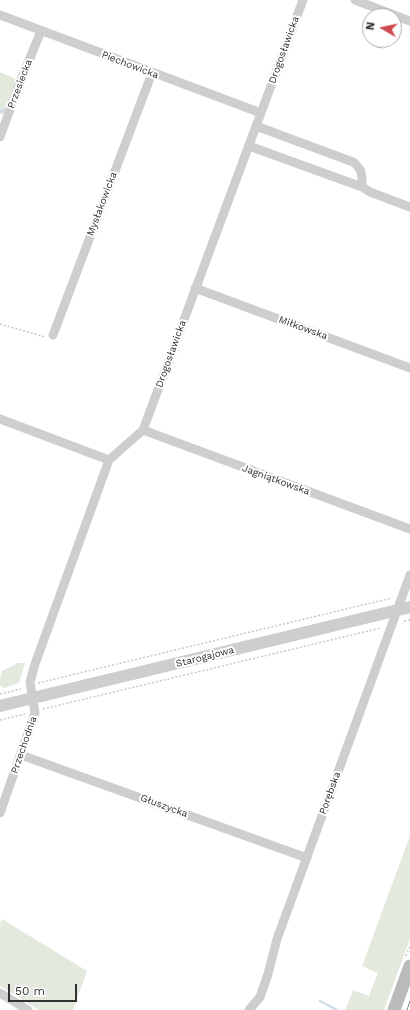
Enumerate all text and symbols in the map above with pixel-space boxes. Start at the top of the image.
north arrow [362,8,402,48]
street label: Drogosławicka [266,15,302,85]
text: N [364,21,378,31]
street label: Piechowicka [100,49,160,81]
street label: Przesiecka [5,58,35,110]
street label: Mysłakowicka [84,170,120,238]
street label: Miłkowska [277,314,329,342]
street label: Drogosławicka [153,319,189,389]
street label: Jagniątkowska [241,462,311,498]
street label: Starogajowa [175,644,235,670]
street label: Przechodnia [9,715,39,775]
street label: Porębska [317,770,343,816]
street label: Głuszycka [139,792,189,820]
scale bar [10,976,79,1002]
text: 50 m [15,984,45,998]

